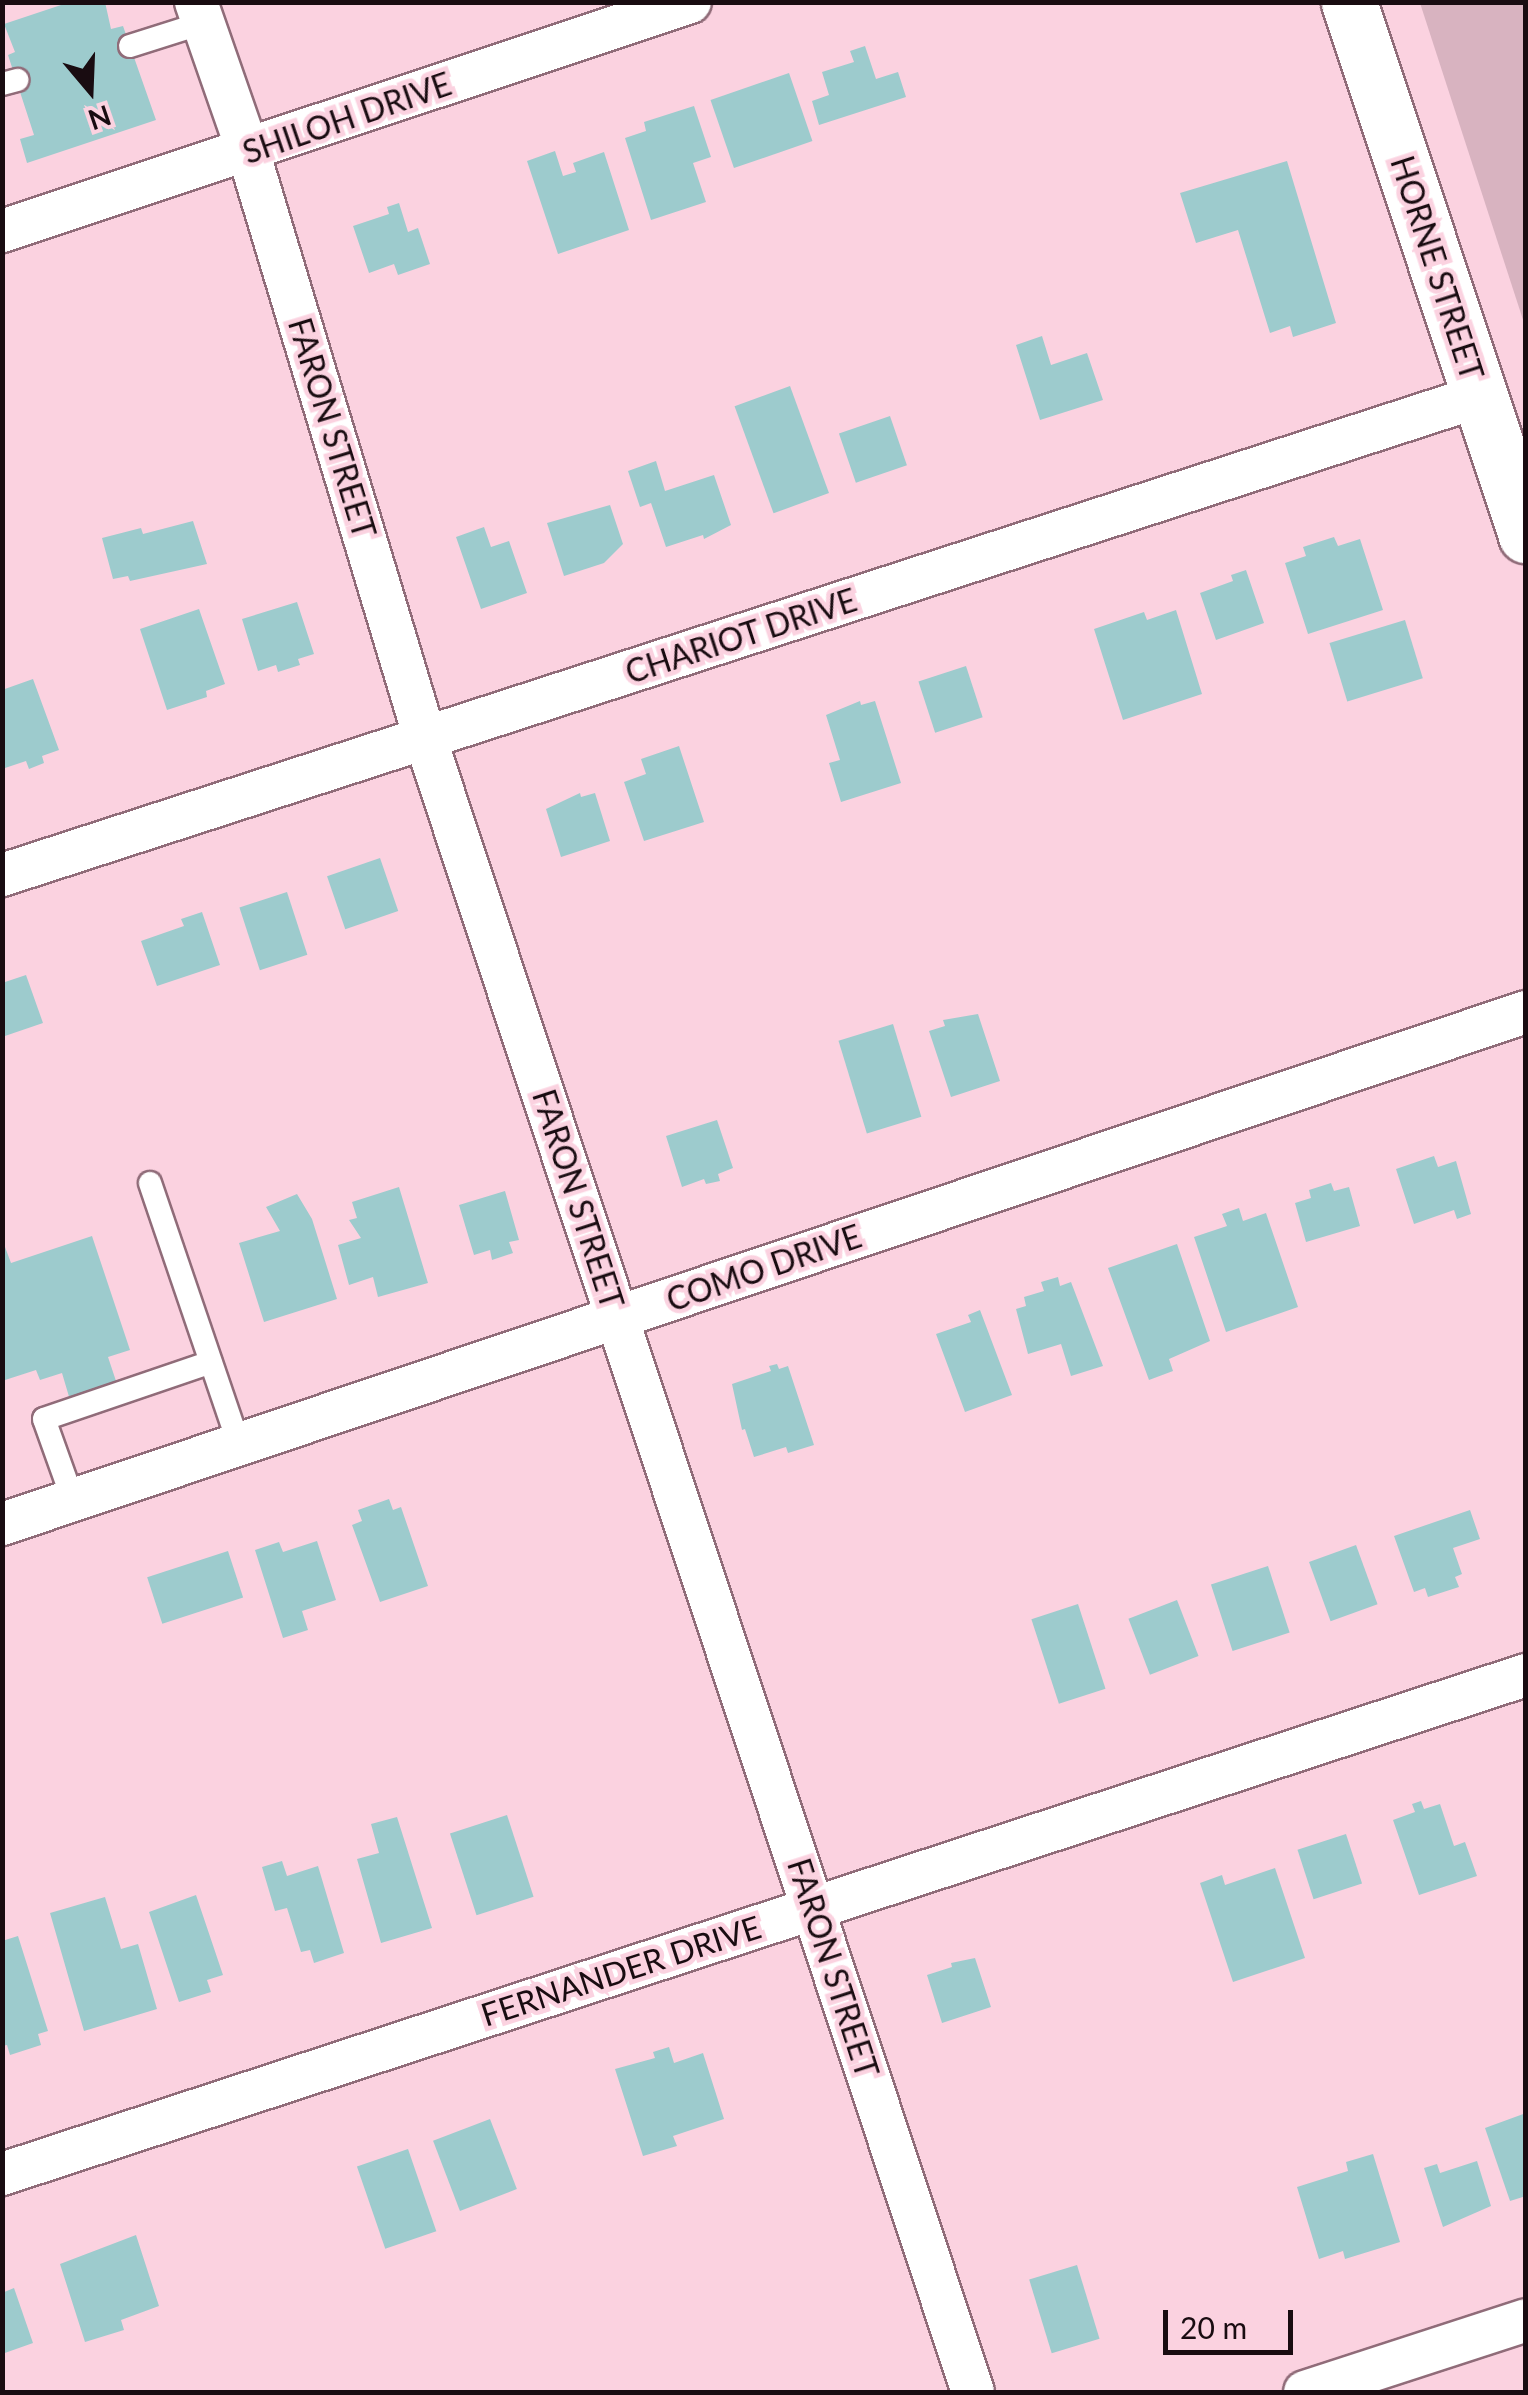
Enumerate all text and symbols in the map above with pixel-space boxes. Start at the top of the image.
north arrow [40,40,140,140]
street label: SHILOH DRIVE [238,64,456,172]
text: N [84,99,116,138]
street label: HORNE STREET [1383,151,1491,385]
street label: FARON STREET [280,313,384,543]
street label: CHARIOT DRIVE [620,580,862,692]
street label: FARON STREET [524,1085,632,1313]
street label: COMO DRIVE [662,1217,866,1319]
street label: FARON STREET [779,1854,887,2082]
street label: FERNANDER DRIVE [476,1908,766,2034]
scale bar [1168,2290,1298,2352]
text: 20 m [1180,2309,1247,2345]

